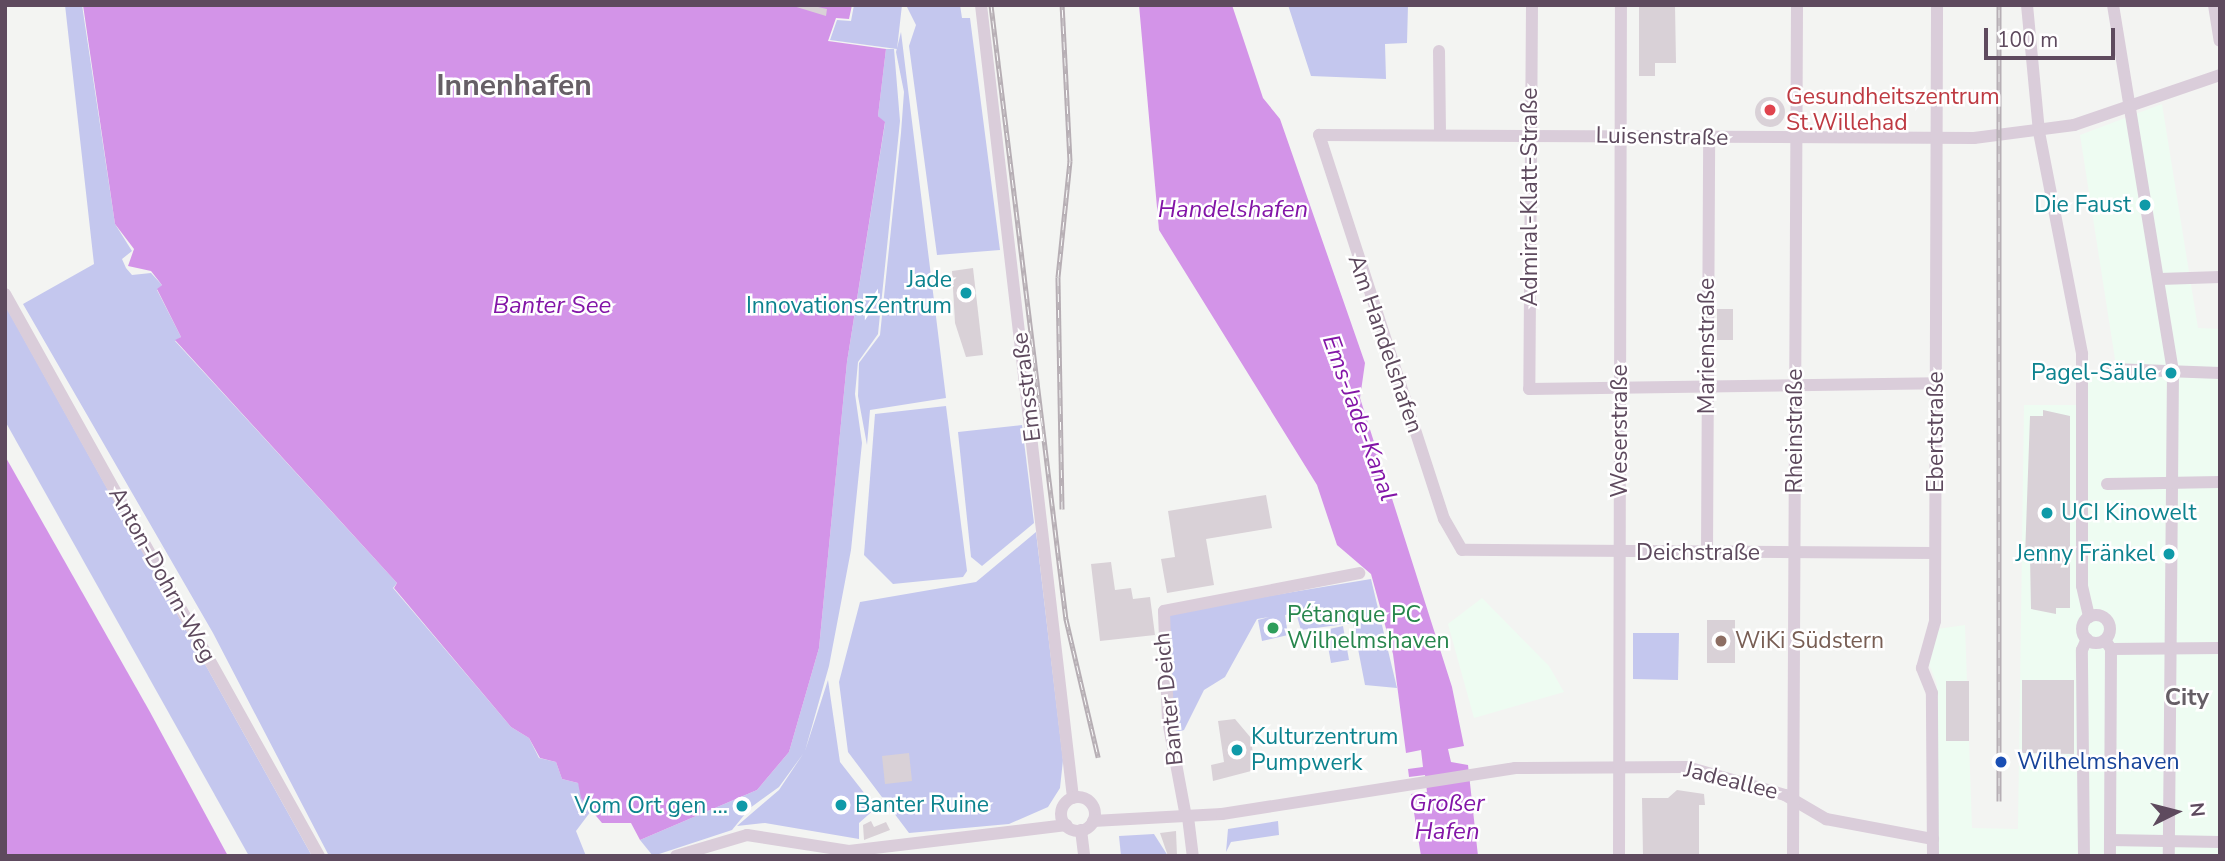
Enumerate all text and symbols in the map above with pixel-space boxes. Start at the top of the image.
scale bar [1987,14,2118,58]
text: 100 m [1997,26,2058,54]
district label: Innenhafen [436,68,592,104]
place label: Gesundheitszentrum St.Willehad [1786,83,2000,137]
street label: Admiral-Klatt-Straße [1516,88,1544,306]
marker: Gesundheitszentrum St.Willehad [1760,100,1780,120]
street label: Luisenstraße [1595,122,1729,152]
place label: Die Faust [2034,191,2131,219]
water label: Handelshafen [1158,196,1308,224]
marker: Die Faust [2137,197,2153,213]
street label: Am Handelshafen [1342,251,1428,437]
place label: Jade InnovationsZentrum [746,266,952,320]
street label: Marienstraße [1693,278,1721,414]
marker: Jade InnovationsZentrum [958,285,974,301]
water label: Banter See [493,292,611,320]
street label: Emsstraße [1007,331,1047,443]
water label: Ems-Jade-Kanal [1316,331,1402,505]
place label: Pagel-Säule [2031,359,2157,387]
street label: Weserstraße [1606,364,1634,498]
marker: Pagel-Säule [2163,365,2179,381]
street label: Rheinstraße [1781,369,1809,493]
street label: Ebertstraße [1922,371,1950,493]
street label: Anton-Dohrn-Weg [102,483,222,667]
place label: UCI Kinowelt [2061,499,2196,527]
marker: UCI Kinowelt [2039,505,2055,521]
street label: Deichstraße [1636,539,1760,567]
place label: Jenny Fränkel [2016,540,2155,568]
marker: Jenny Fränkel [2161,546,2177,562]
place label: Pétanque PC Wilhelmshaven [1287,601,1449,655]
marker: Pétanque PC Wilhelmshaven [1265,620,1281,636]
place label: WiKi Südstern [1735,627,1884,655]
street label: Banter Deich [1148,631,1190,767]
marker: WiKi Südstern [1713,633,1729,649]
district label: City [2165,684,2209,712]
place label: Kulturzentrum Pumpwerk [1251,723,1398,777]
marker: Kulturzentrum Pumpwerk [1229,742,1245,758]
place label: Wilhelmshaven [2017,748,2179,776]
marker: Wilhelmshaven [1991,752,2011,772]
street label: Jadeallee [1681,756,1781,806]
north arrow [2141,777,2211,847]
water label: Großer Hafen [1409,790,1485,846]
place label: Banter Ruine [855,791,989,819]
place label: Vom Ort gen ... [574,792,728,820]
marker: Banter Ruine [833,797,849,813]
marker: Vom Ort gen ... [734,798,750,814]
text: N [2183,801,2211,818]

